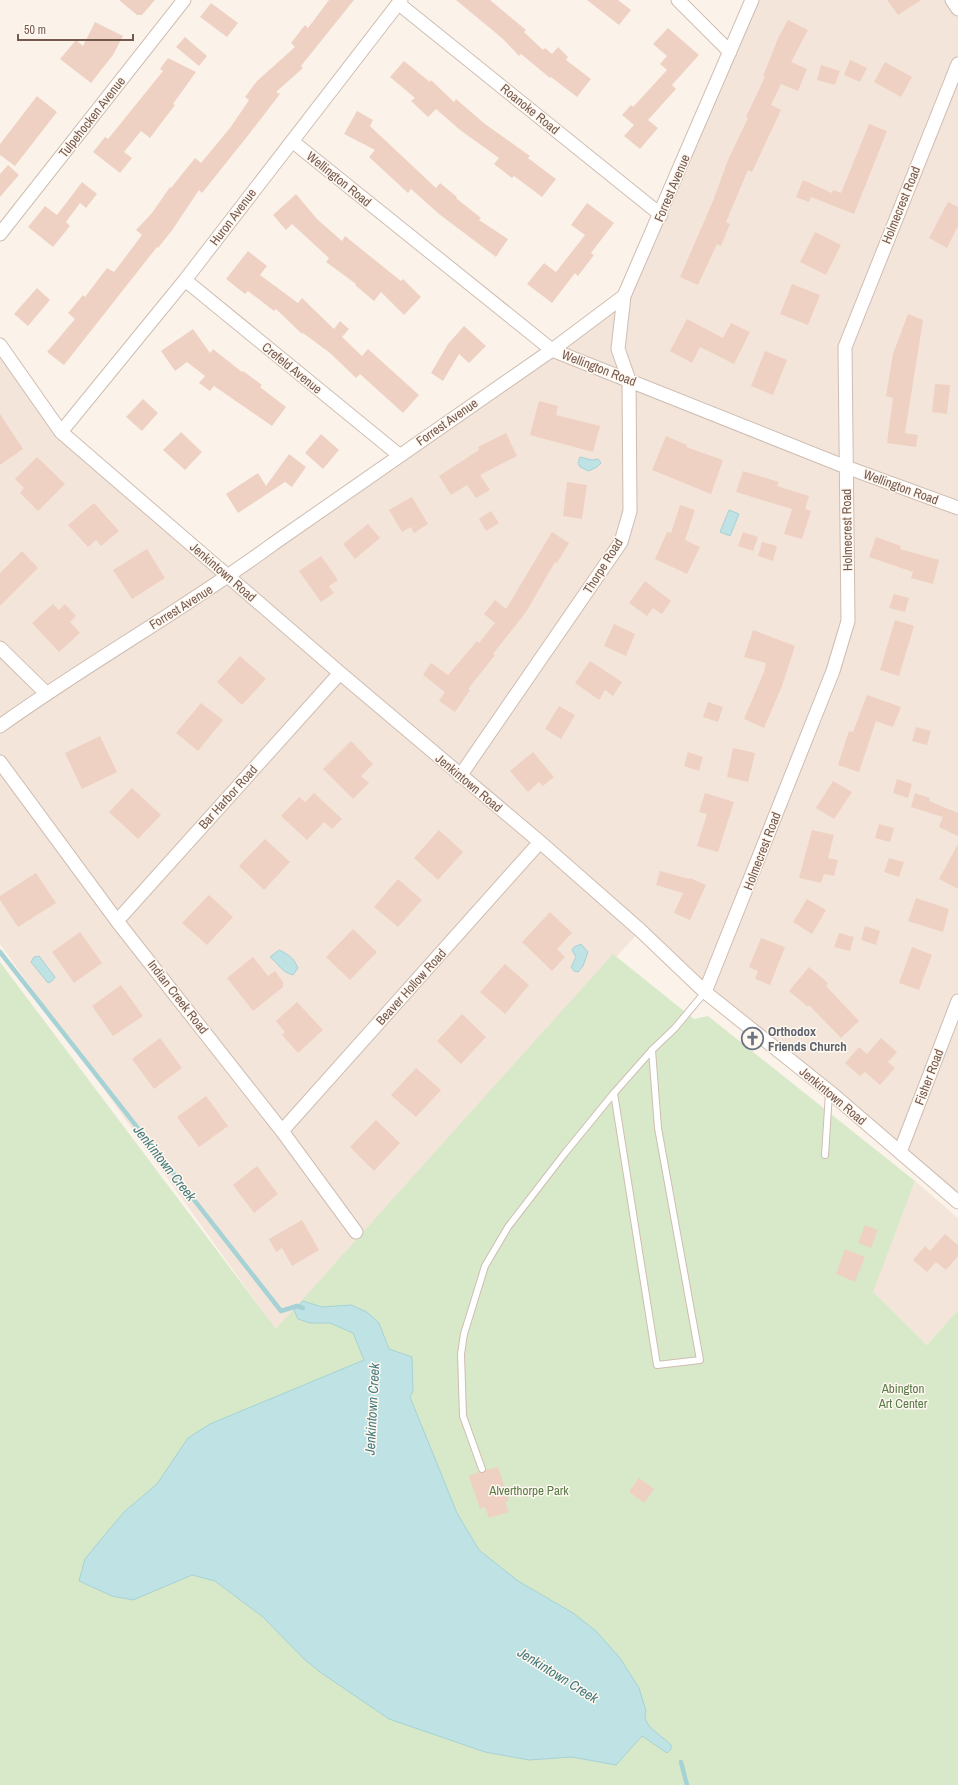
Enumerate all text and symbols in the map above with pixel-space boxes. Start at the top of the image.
scale bar [18,16,133,42]
text: 50 m [24,22,46,38]
street label: Tulpehocken Avenue [55,73,129,161]
street label: Roanoke Road [497,80,563,138]
street label: Wellington Road [303,148,375,210]
street label: Forrest Avenue [650,152,694,224]
street label: Holmecrest Road [878,164,924,246]
street label: Huron Avenue [206,185,260,249]
street label: Crefeld Avenue [258,339,326,398]
street label: Wellington Road [559,346,639,390]
street label: Forrest Avenue [413,394,481,449]
street label: Wellington Road [861,466,941,508]
street label: Holmecrest Road [838,489,856,571]
street label: Thorpe Road [579,535,627,597]
street label: Jenkintown Road [186,539,260,605]
street label: Forrest Avenue [146,581,216,633]
street label: Jenkintown Road [432,750,506,816]
street label: Bar Harbor Road [195,761,261,833]
street label: Holmecrest Road [739,809,785,892]
street label: Beaver Hollow Road [372,945,450,1029]
street label: Indian Creek Road [144,957,212,1038]
place label: Orthodox Friends Church [768,1023,847,1055]
church icon: Orthodox Friends Church [740,1025,766,1051]
street label: Fisher Road [911,1047,947,1107]
street label: Jenkintown Road [796,1063,870,1129]
water label: Jenkintown Creek [129,1120,201,1206]
water label: Jenkintown Creek [361,1361,383,1456]
park label: Abington Art Center [878,1380,928,1412]
park label: Alverthorpe Park [488,1482,569,1499]
water label: Jenkintown Creek [513,1642,603,1708]

